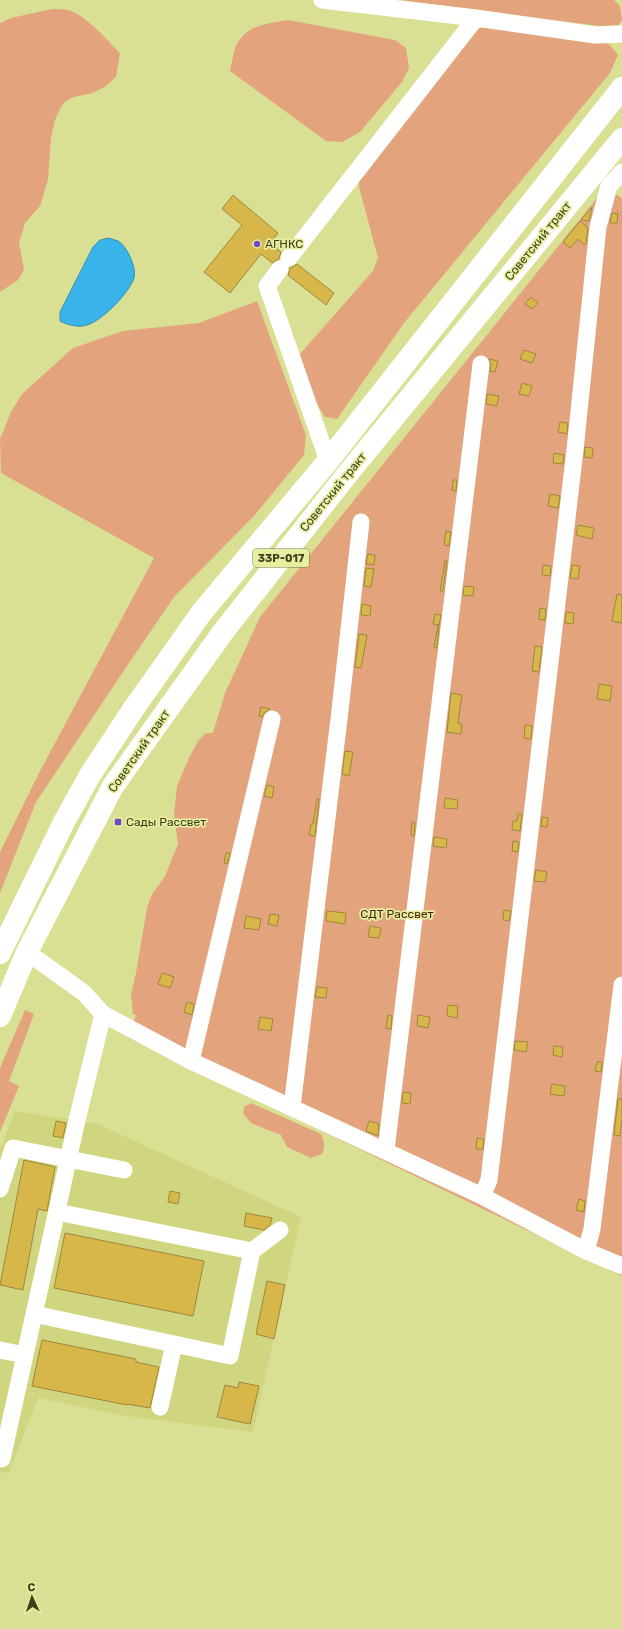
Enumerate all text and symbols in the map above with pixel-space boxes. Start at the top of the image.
street label: Советский тракт [502,199,574,283]
place label: АГНКС [265,237,303,251]
marker: АГНКС [252,239,262,249]
street label: Советский тракт [297,450,369,534]
road number: 33Р-017 [253,549,309,567]
street label: Советский тракт [105,707,173,795]
place label: Сады Рассвет [126,815,206,829]
marker: Сады Рассвет [113,817,123,827]
park label: СДТ Рассвет [360,907,434,921]
north arrow [12,1577,52,1617]
text: С [27,1581,36,1594]

